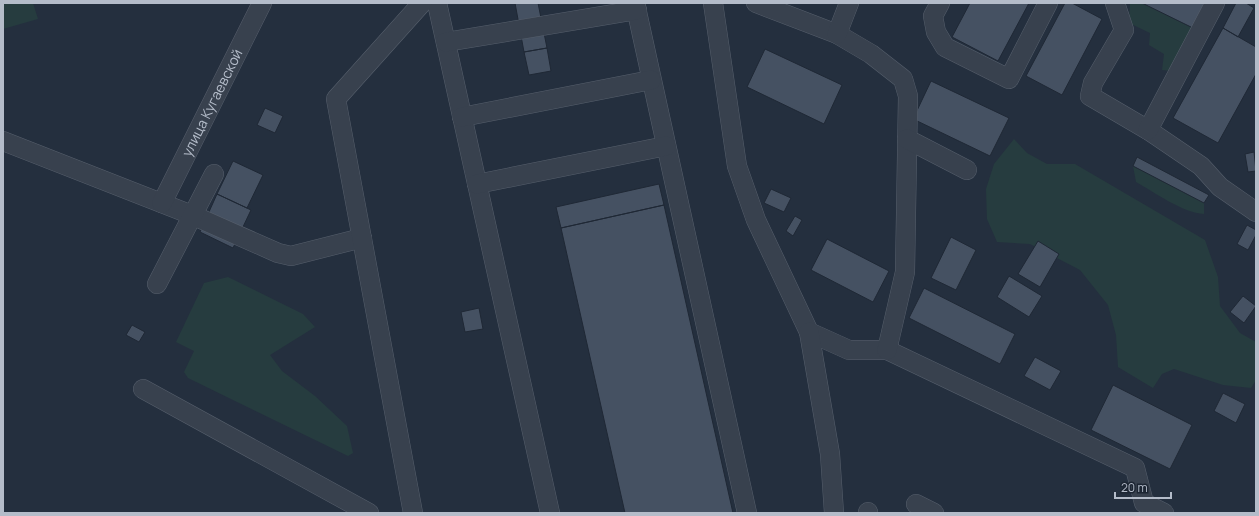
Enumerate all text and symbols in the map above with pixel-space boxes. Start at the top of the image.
street label: улица Кугаевской [177,46,247,160]
scale bar [1115,474,1171,500]
text: 20 m [1121,479,1148,496]

